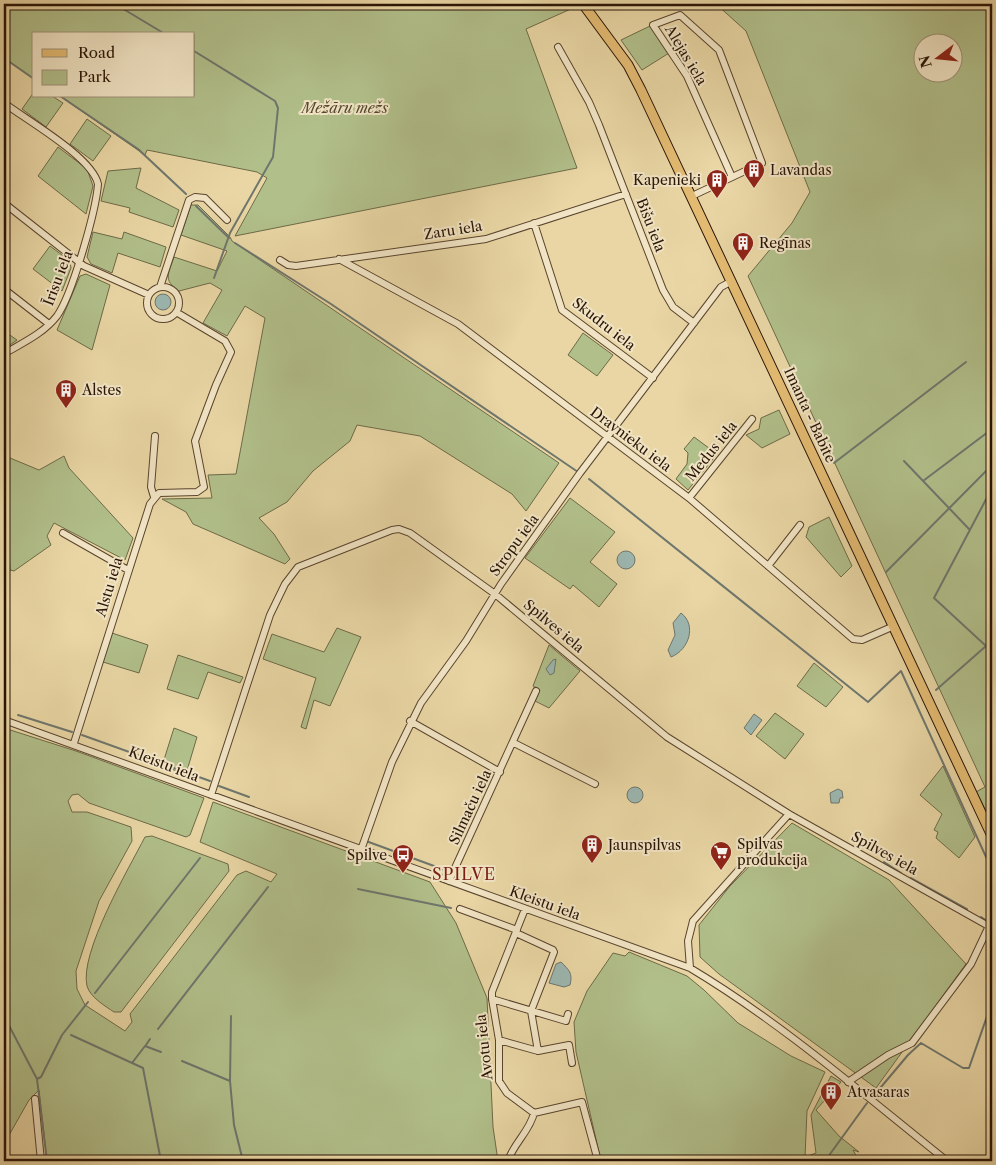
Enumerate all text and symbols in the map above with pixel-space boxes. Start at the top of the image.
street label: Alejas iela [660,21,711,89]
legend [32,32,195,98]
north arrow [914,32,964,82]
text: Road [78,43,115,62]
text: N [915,53,936,70]
text: Park [78,67,112,86]
park label: Mežāru mežs [300,99,389,117]
building icon: Lavandas [742,158,766,189]
place label: Lavandas [770,161,832,179]
building icon: Kapenieki [705,168,729,199]
place label: Kapenieki [633,171,701,189]
street label: Bišu iela [633,196,670,255]
street label: Zaru iela [423,216,484,243]
building icon: Regīnas [731,231,755,262]
place label: Regīnas [759,234,811,252]
street label: Īrisu iela [39,247,77,308]
street label: Skudru iela [569,294,640,355]
street label: Imanta - Babīte [780,364,840,466]
building icon: Alstes [54,378,78,409]
place label: Alstes [81,381,121,399]
street label: Dravnieku iela [587,403,676,476]
street label: Medus iela [681,417,741,485]
street label: Stropu iela [485,510,543,580]
street label: Alstu iela [91,554,127,620]
street label: Spilves iela [520,595,589,657]
street label: Kleistu iela [126,742,202,786]
street label: Silmaču iela [445,766,495,847]
street label: Spilves iela [848,827,922,879]
building icon: Jaunspilvas [580,833,604,864]
place label: Spilvas produkcija [737,835,808,869]
place label: Jaunspilvas [606,836,681,854]
supermarket icon: Spilvas produkcija [709,840,733,871]
bus stop icon: Spilve [391,843,415,874]
place label: Spilve [347,846,387,864]
district label: SPILVE [432,864,496,884]
street label: Kleistu iela [507,882,583,924]
street label: Avotu iela [472,1013,497,1082]
building icon: Atvasaras [819,1080,843,1111]
place label: Atvasaras [846,1083,910,1101]

